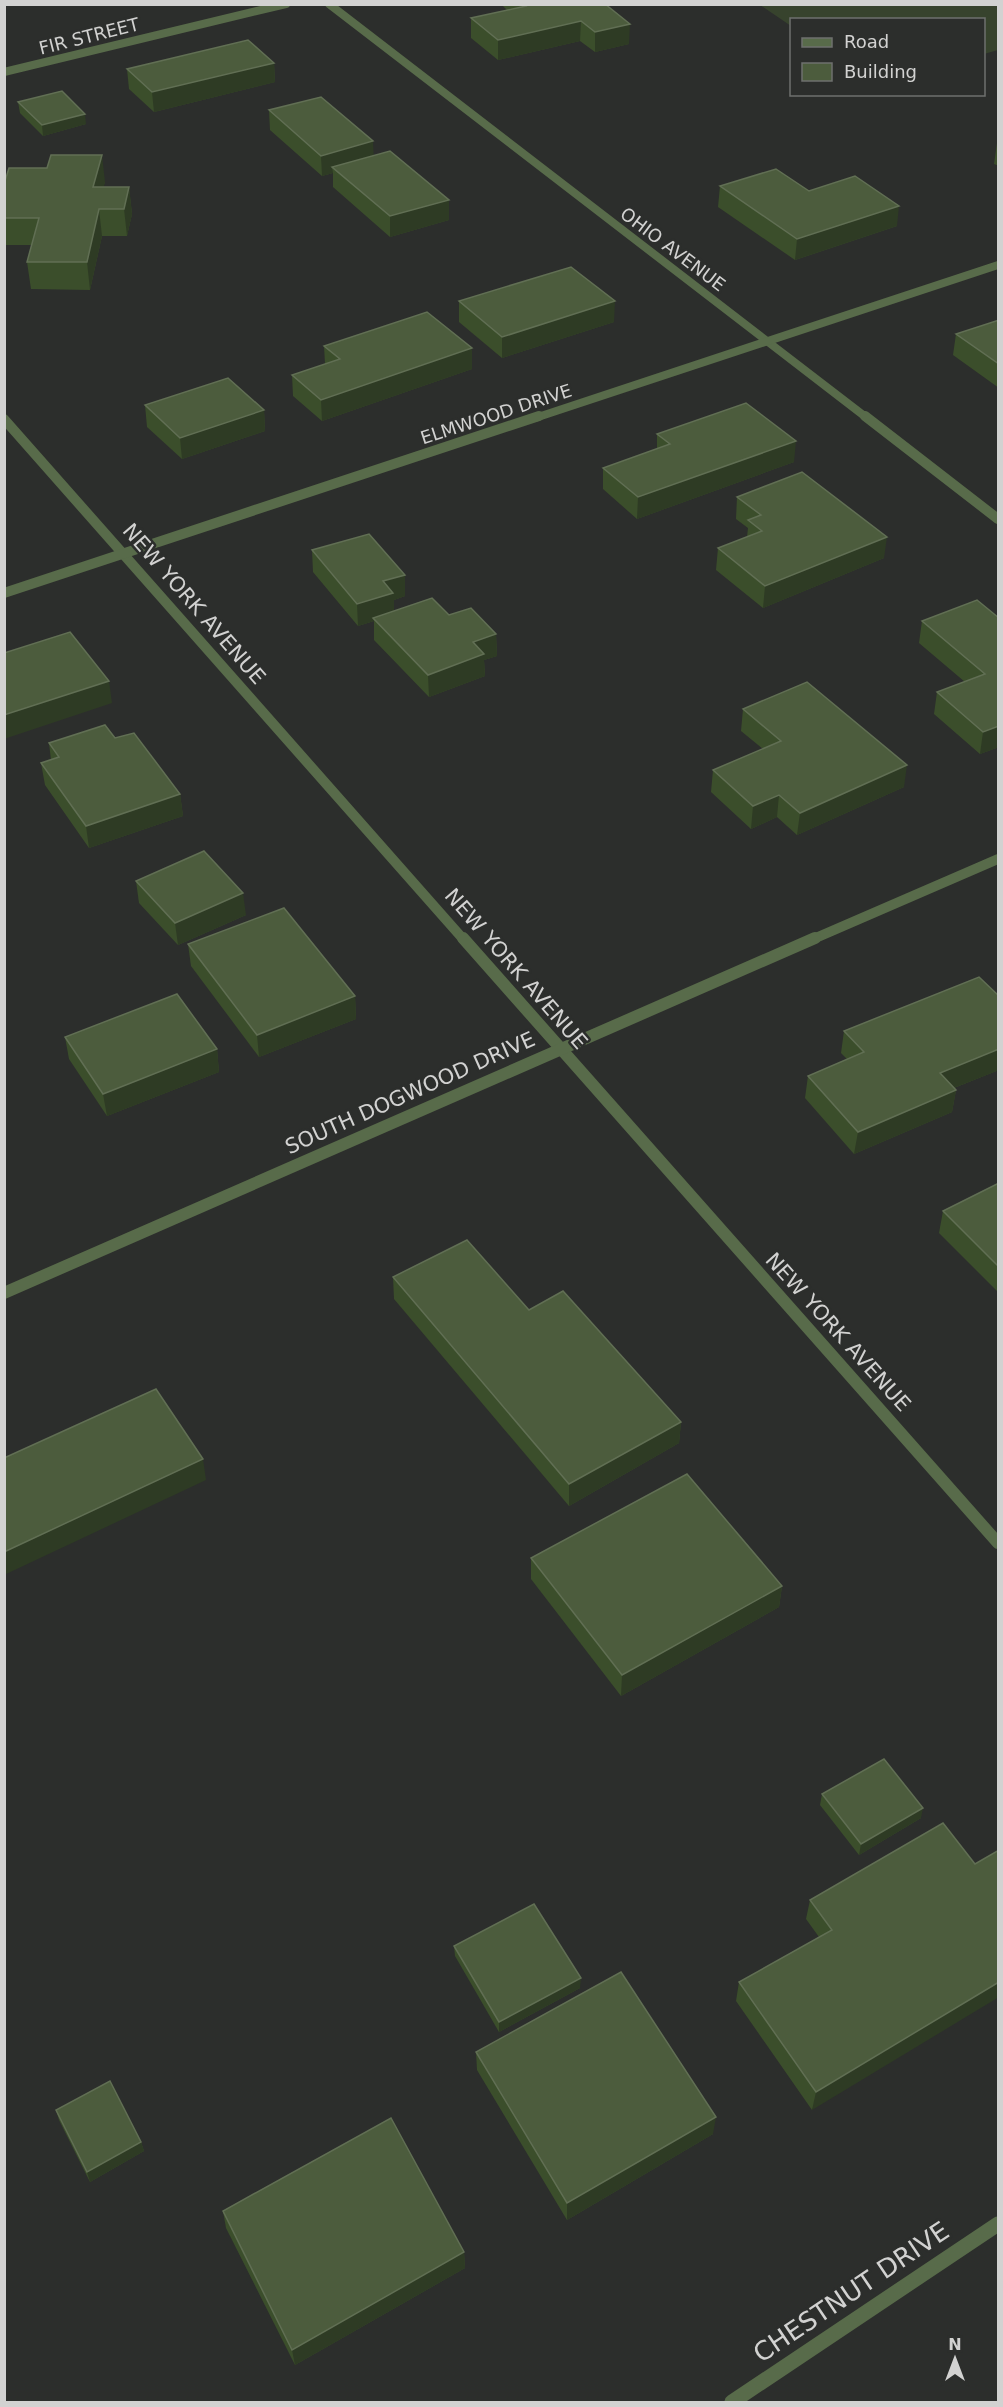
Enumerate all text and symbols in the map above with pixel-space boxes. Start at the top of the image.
street label: FIR STREET [37,13,142,59]
legend [790,18,985,96]
text: Road [844,31,889,52]
text: Building [844,61,917,82]
street label: OHIO AVENUE [616,203,730,295]
street label: ELMWOOD DRIVE [418,380,574,448]
street label: NEW YORK AVENUE [118,519,270,689]
street label: NEW YORK AVENUE [440,884,592,1054]
street label: SOUTH DOGWOOD DRIVE [281,1027,539,1159]
street label: NEW YORK AVENUE [761,1248,915,1416]
street label: CHESTNUT DRIVE [747,2215,955,2369]
north arrow [925,2329,985,2389]

